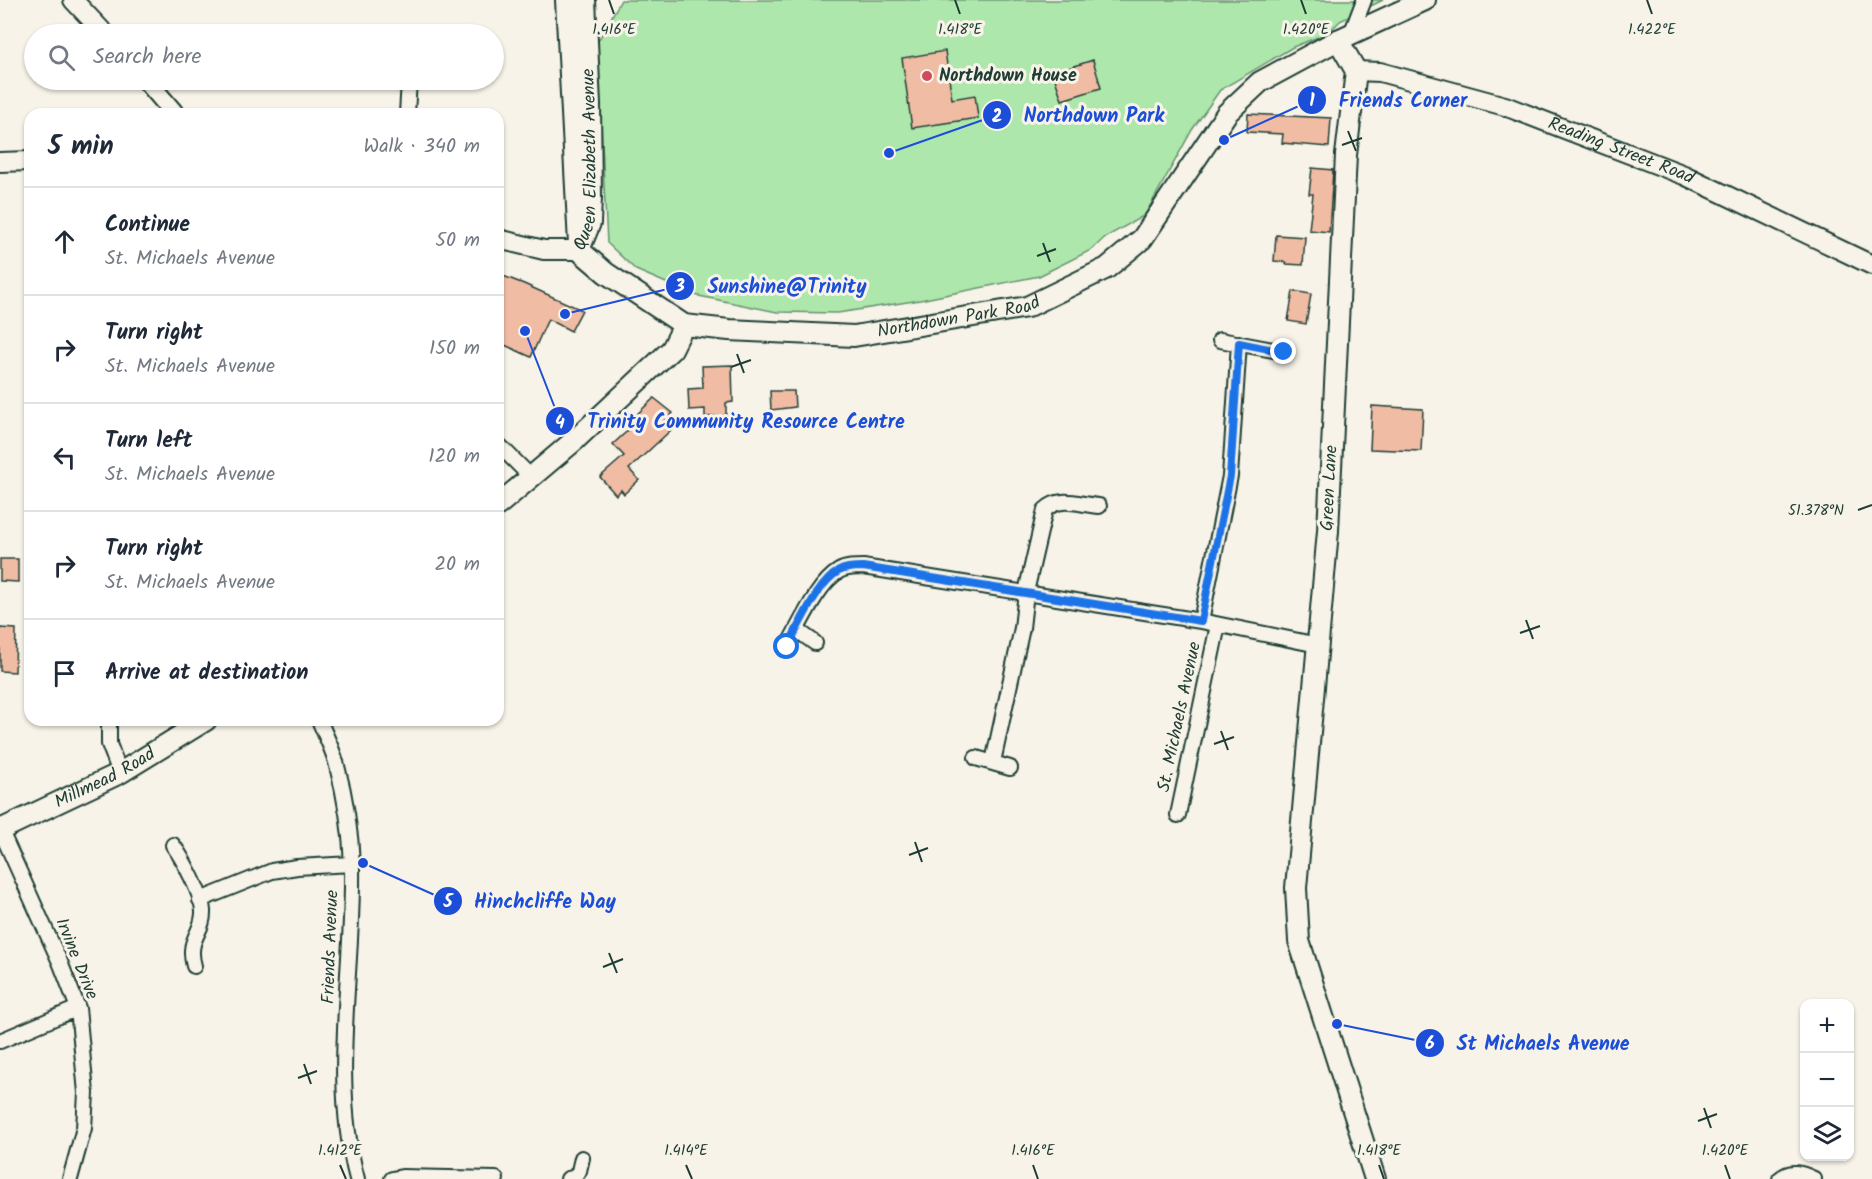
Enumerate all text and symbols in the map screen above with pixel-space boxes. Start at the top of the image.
text: 1.416°E [592,18,637,42]
text: 1.418°E [938,18,983,42]
text: 1.420°E [1283,18,1331,42]
text: 1.422°E [1628,18,1677,42]
search box [24,24,504,90]
text: Search here [93,40,201,75]
icon: search [45,41,78,74]
place label: Northdown House [939,62,1077,91]
street label: Queen Elizabeth Avenue [566,68,606,255]
marker: Northdown House [920,69,934,83]
callout: Friends Corner [1297,81,1480,119]
text: Friends Corner [1339,86,1468,118]
text: 1 [1309,87,1315,116]
callout: Northdown Park [982,96,1176,134]
text: Northdown Park [1024,101,1165,133]
text: 2 [992,103,1002,132]
street label: Reading Street Road [1544,109,1700,193]
text: 5 min [48,126,114,168]
text: Walk · 340 m [364,131,480,163]
text: Continue [105,208,190,243]
icon: ahead [48,225,81,258]
text: 50 m [435,225,480,257]
text: St. Michaels Avenue [105,243,275,275]
callout: Sunshine@Trinity [665,267,878,305]
text: Sunshine@Trinity [707,272,867,304]
text: 3 [674,273,685,302]
street label: Northdown Park Road [875,288,1046,346]
text: Turn right [105,316,203,351]
icon: right [48,333,81,366]
text: 150 m [429,333,480,365]
route end [1270,338,1296,364]
text: St. Michaels Avenue [105,351,275,383]
callout: Trinity Community Resource Centre [545,402,917,440]
text: Trinity Community Resource Centre [587,407,905,439]
text: 4 [555,409,565,438]
text: Turn left [105,424,192,459]
icon: left [48,441,81,474]
text: 120 m [428,441,480,473]
street label: Green Lane [1313,444,1347,532]
text: St. Michaels Avenue [105,459,275,491]
text: 51.378°N [1788,499,1844,523]
text: Turn right [105,532,203,567]
icon: right [48,549,81,582]
text: 20 m [434,549,480,581]
text: St. Michaels Avenue [105,567,275,599]
route start [773,633,799,659]
street label: St. Michaels Avenue [1150,639,1210,795]
text: Arrive at destination [105,656,308,691]
icon: arrive [48,657,81,690]
street label: Millmead Road [50,739,162,817]
callout: Hinchcliffe Way [433,882,628,920]
text: Hinchcliffe Way [474,887,616,919]
text: 5 [442,888,454,917]
street label: Friends Avenue [315,889,347,1005]
street label: Irvine Drive [46,914,106,1004]
map controls [1800,999,1854,1161]
button: + [1800,999,1854,1053]
callout: St Michaels Avenue [1415,1024,1642,1062]
text: St Michaels Avenue [1457,1029,1630,1061]
text: 6 [1425,1030,1435,1059]
button: − [1800,1053,1854,1107]
button: layers [1800,1107,1854,1161]
text: 1.412°E [318,1139,363,1163]
text: 1.414°E [664,1139,709,1163]
text: 1.416°E [1011,1139,1056,1163]
text: 1.418°E [1357,1139,1402,1163]
text: 1.420°E [1702,1139,1750,1163]

